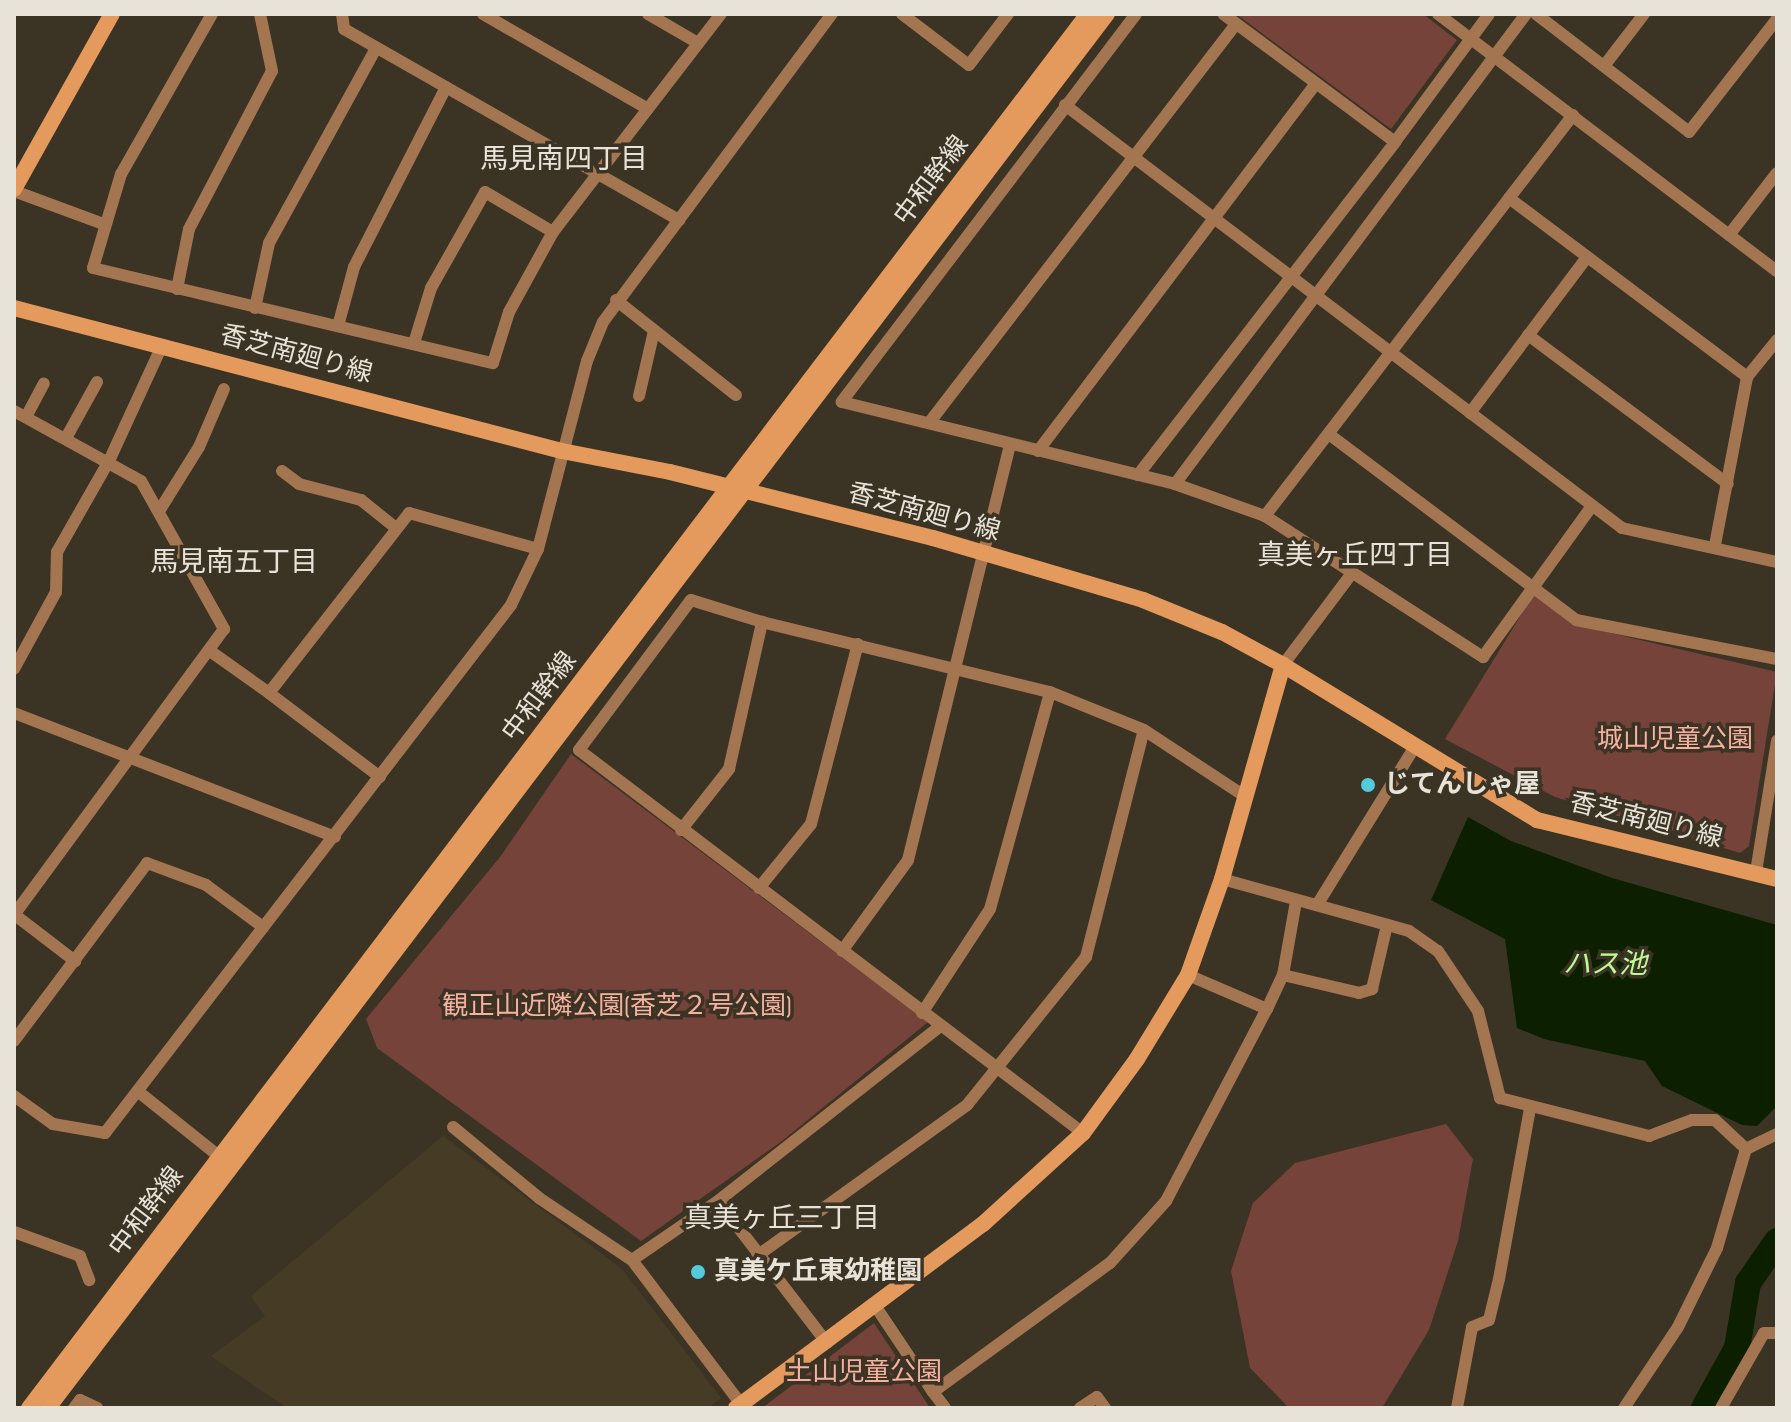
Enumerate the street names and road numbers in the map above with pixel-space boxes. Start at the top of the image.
street label: 中和幹線 [888,130,976,232]
street label: 香芝南廻り線 [217,320,375,390]
street label: 香芝南廻り線 [845,478,1003,548]
street label: 中和幹線 [496,646,584,748]
street label: 香芝南廻り線 [1567,787,1725,855]
street label: 中和幹線 [103,1161,191,1263]

